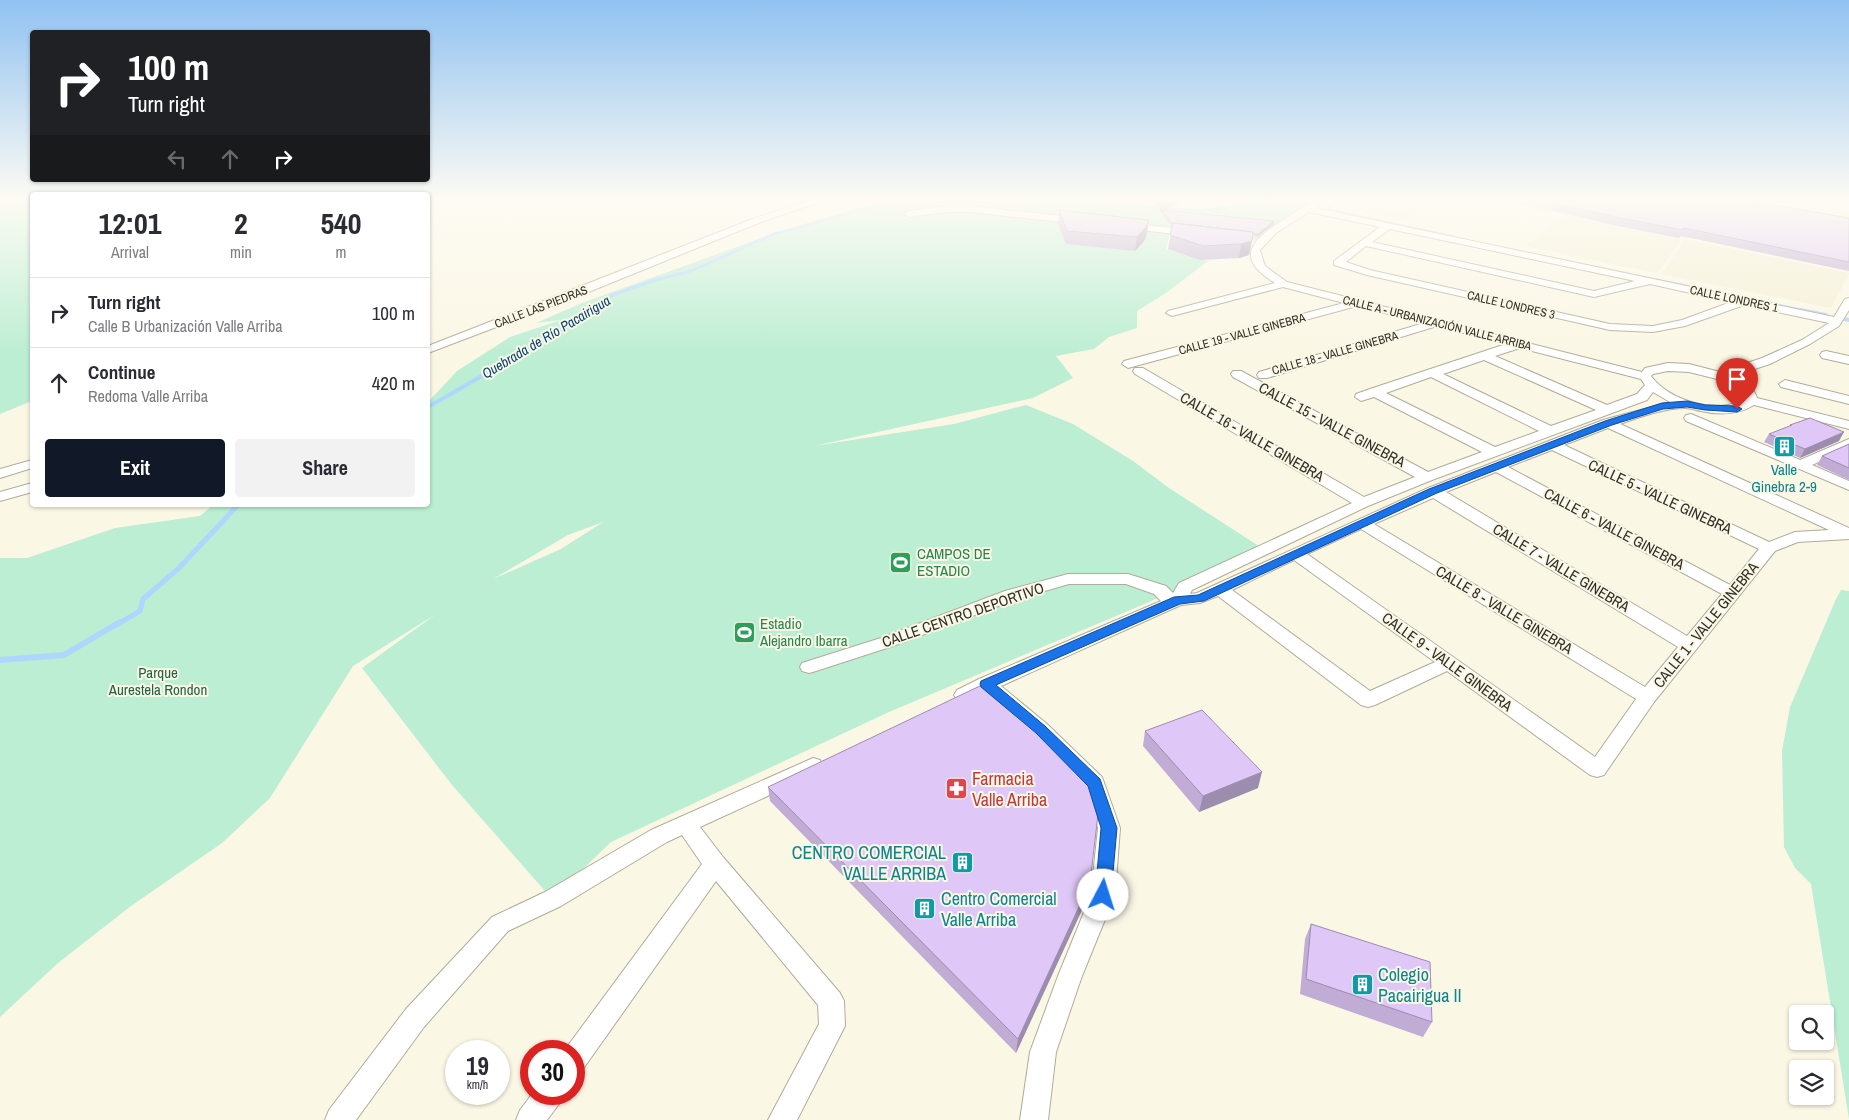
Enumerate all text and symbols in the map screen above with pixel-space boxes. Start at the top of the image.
text: 100 m [128,44,209,91]
icon: right [45,50,110,115]
text: Turn right [128,89,205,119]
icon: left [163,145,191,173]
icon: ahead [216,145,244,173]
icon: right [269,145,297,173]
text: 12:01 [99,203,161,243]
text: 2 [234,203,248,243]
text: 540 [320,203,361,243]
text: Arrival [111,241,149,263]
text: min [230,241,252,263]
text: m [335,241,346,263]
street label: CALLE LAS PIEDRAS [492,282,590,332]
street label: CALLE LONDRES 1 [1688,282,1780,316]
street label: CALLE LONDRES 3 [1465,287,1557,323]
text: Turn right [88,289,160,315]
water label: Quebrada de Río Pacairigua [478,291,614,383]
street label: CALLE A - URBANIZACIÓN VALLE ARRIBA [1341,292,1533,354]
icon: right [45,299,73,327]
text: 100 m [372,300,415,326]
street label: CALLE 19 - VALLE GINEBRA [1177,309,1308,359]
text: Calle B Urbanización Valle Arriba [88,315,282,337]
street label: CALLE 18 - VALLE GINEBRA [1270,327,1400,379]
pin [1716,358,1758,409]
text: Continue [88,359,156,385]
icon: arrive [1723,365,1751,393]
icon: ahead [45,369,73,397]
text: 420 m [372,370,415,396]
street label: CALLE 15 - VALLE GINEBRA [1255,377,1410,473]
text: Redoma Valle Arriba [88,385,208,407]
street label: CALLE 16 - VALLE GINEBRA [1176,387,1329,487]
building icon: Valle Ginebra 2-9 [1772,435,1796,459]
button: Exit [45,439,225,497]
button: Share [235,439,415,497]
street label: CALLE 5 - VALLE GINEBRA [1585,454,1736,539]
place label: Valle Ginebra 2-9 [1751,459,1817,497]
street label: CALLE 6 - VALLE GINEBRA [1540,483,1689,575]
street label: CALLE 7 - VALLE GINEBRA [1489,518,1634,617]
place label: CAMPOS DE ESTADIO [917,543,991,581]
sports icon: CAMPOS DE ESTADIO [889,551,913,575]
street label: CALLE 1 - VALLE GINEBRA [1648,557,1763,692]
street label: CALLE 8 - VALLE GINEBRA [1432,560,1577,659]
street label: CALLE CENTRO DEPORTIVO [879,577,1047,652]
street label: CALLE 9 - VALLE GINEBRA [1378,607,1517,717]
place label: Estadio Alejandro Ibarra [759,613,848,651]
sports icon: Estadio Alejandro Ibarra [732,621,756,645]
park label: Parque Aurestela Rondon [108,662,207,700]
place label: Farmacia Valle Arriba [972,766,1047,812]
pharmacy icon: Farmacia Valle Arriba [944,777,968,801]
place label: CENTRO COMERCIAL VALLE ARRIBA [792,840,946,886]
building icon: CENTRO COMERCIAL VALLE ARRIBA [950,851,974,875]
position arrow [1076,868,1128,920]
place label: Centro Comercial Valle Arriba [941,886,1057,932]
building icon: Centro Comercial Valle Arriba [913,897,937,921]
place label: Colegio Pacairigua II [1378,962,1462,1008]
building icon: Colegio Pacairigua II [1350,973,1374,997]
map controls [1789,1005,1834,1105]
button: search [1789,1005,1834,1050]
speed limit sign: 30 [520,1040,585,1105]
text: 19 [466,1049,489,1083]
button: layers [1789,1060,1834,1105]
text: km/h [467,1077,488,1093]

